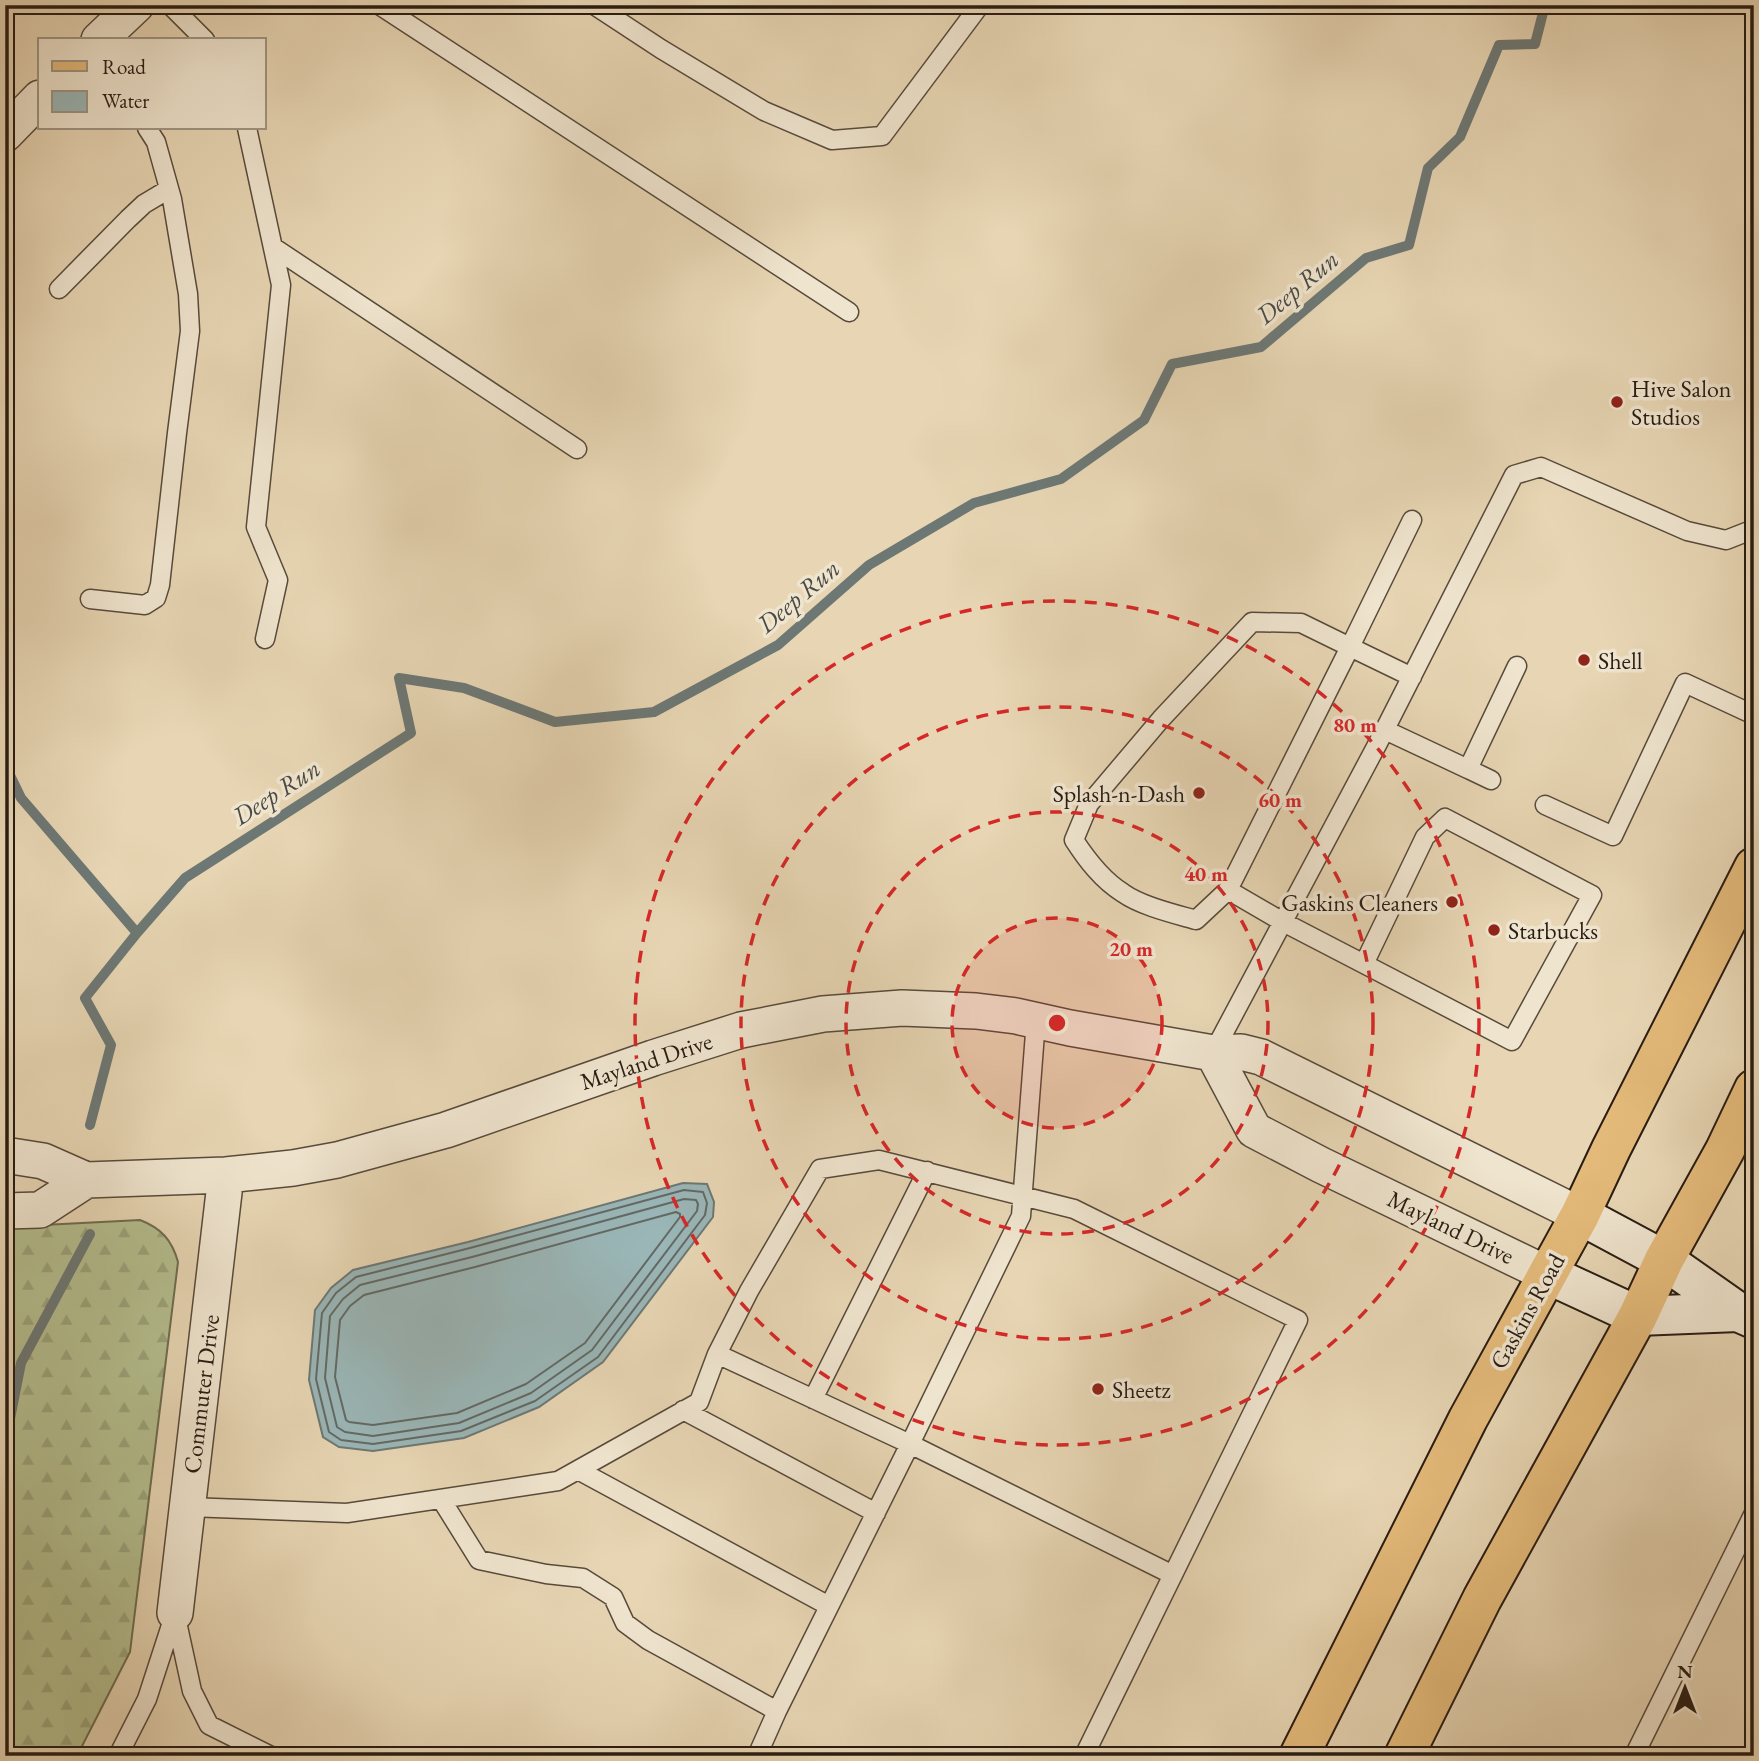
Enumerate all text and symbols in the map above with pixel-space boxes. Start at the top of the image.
legend [38,38,266,130]
text: Road [102,53,146,80]
text: Water [102,87,149,114]
water label: Deep Run [1248,242,1346,332]
place label: Hive Salon Studios [1631,373,1732,432]
marker: Hive Salon Studios [1609,394,1625,410]
water label: Deep Run [749,551,847,641]
place label: Shell [1598,645,1643,676]
marker: Shell [1576,652,1592,668]
text: 80 m [1333,711,1377,738]
water label: Deep Run [225,751,326,834]
place label: Splash-n-Dash [1053,778,1185,809]
marker: Splash-n-Dash [1191,785,1207,801]
text: 60 m [1258,786,1302,813]
text: 40 m [1184,860,1228,887]
place label: Gaskins Cleaners [1281,887,1438,918]
marker: Gaskins Cleaners [1444,894,1460,910]
place label: Starbucks [1508,915,1598,946]
marker: Starbucks [1486,922,1502,938]
text: 20 m [1109,935,1153,962]
centre of rings [1045,1011,1069,1035]
street label: Mayland Drive [576,1025,716,1097]
street label: Mayland Drive [1383,1183,1519,1271]
street label: Gaskins Road [1483,1247,1572,1374]
street label: Commuter Drive [176,1313,226,1475]
place label: Sheetz [1112,1374,1171,1405]
marker: Sheetz [1090,1381,1106,1397]
north arrow [1650,1652,1720,1722]
text: N [1677,1659,1693,1684]

